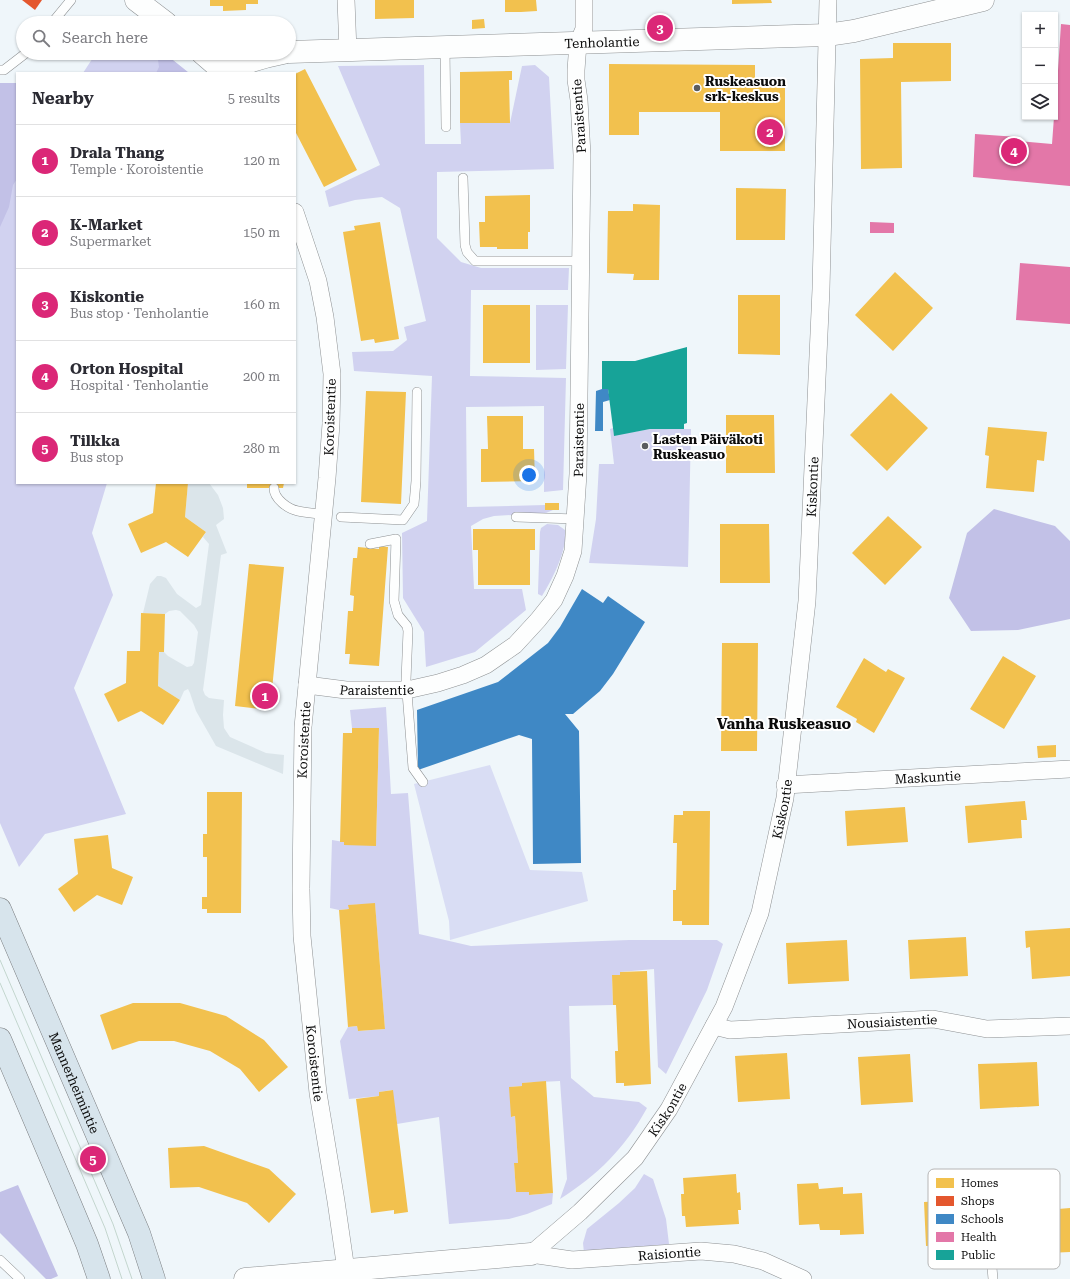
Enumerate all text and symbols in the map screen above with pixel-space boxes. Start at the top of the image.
map controls [1022,12,1058,120]
button: + [1022,12,1058,48]
pin: 3 [647,13,673,43]
search box [16,16,296,60]
icon: search [30,27,52,49]
text: Search here [62,29,148,47]
street label: Tenholantie [564,33,640,51]
button: − [1022,48,1058,84]
place label: Ruskeasuon srk-keskus [705,74,786,104]
street label: Paraistentie [569,79,589,153]
marker: Ruskeasuon srk-keskus [692,83,702,93]
button: layers [1022,84,1058,120]
text: Nearby [32,88,94,108]
text: 5 results [228,91,280,106]
pin: 2 [757,117,783,147]
pin: 4 [1001,136,1027,166]
text: Drala Thang [70,144,164,162]
text: 1 [41,153,49,168]
text: 120 m [243,153,280,168]
text: Temple · Koroistentie [70,162,204,177]
text: K-Market [70,216,143,234]
text: 2 [41,225,49,240]
text: 150 m [243,225,280,240]
text: Supermarket [70,234,151,249]
text: Kiskontie [70,288,144,306]
text: 3 [41,297,49,312]
text: 160 m [243,297,280,312]
text: Bus stop · Tenholantie [70,306,209,321]
text: Orton Hospital [70,360,183,378]
text: 4 [41,369,49,384]
text: 200 m [243,369,280,384]
text: Hospital · Tenholantie [70,378,208,393]
street label: Koroistentie [321,378,339,456]
street label: Paraistentie [570,403,586,477]
text: Tilkka [70,432,120,450]
place label: Lasten Päiväkoti Ruskeasuo [653,432,763,462]
text: 5 [41,441,49,456]
text: 280 m [243,441,280,456]
marker: Lasten Päiväkoti Ruskeasuo [640,441,650,451]
text: Bus stop [70,450,124,465]
street label: Kiskontie [803,456,821,517]
your location [519,465,539,485]
pin: 1 [252,681,278,711]
street label: Paraistentie [339,681,415,698]
street label: Koroistentie [294,701,314,779]
district label: Vanha Ruskeasuo [717,715,852,733]
street label: Maskuntie [894,768,961,786]
street label: Kiskontie [769,779,795,840]
street label: Nousiaistentie [847,1011,939,1031]
street label: Koroistentie [304,1024,327,1103]
street label: Mannerheimintie [46,1030,103,1136]
street label: Kiskontie [645,1080,689,1139]
pin: 5 [80,1144,106,1174]
legend [928,1169,1060,1269]
text: Homes [961,1177,998,1190]
text: Shops [961,1195,994,1208]
text: Schools [961,1213,1003,1226]
text: Health [961,1231,997,1244]
street label: Raisiontie [637,1244,701,1263]
text: Public [961,1249,995,1262]

